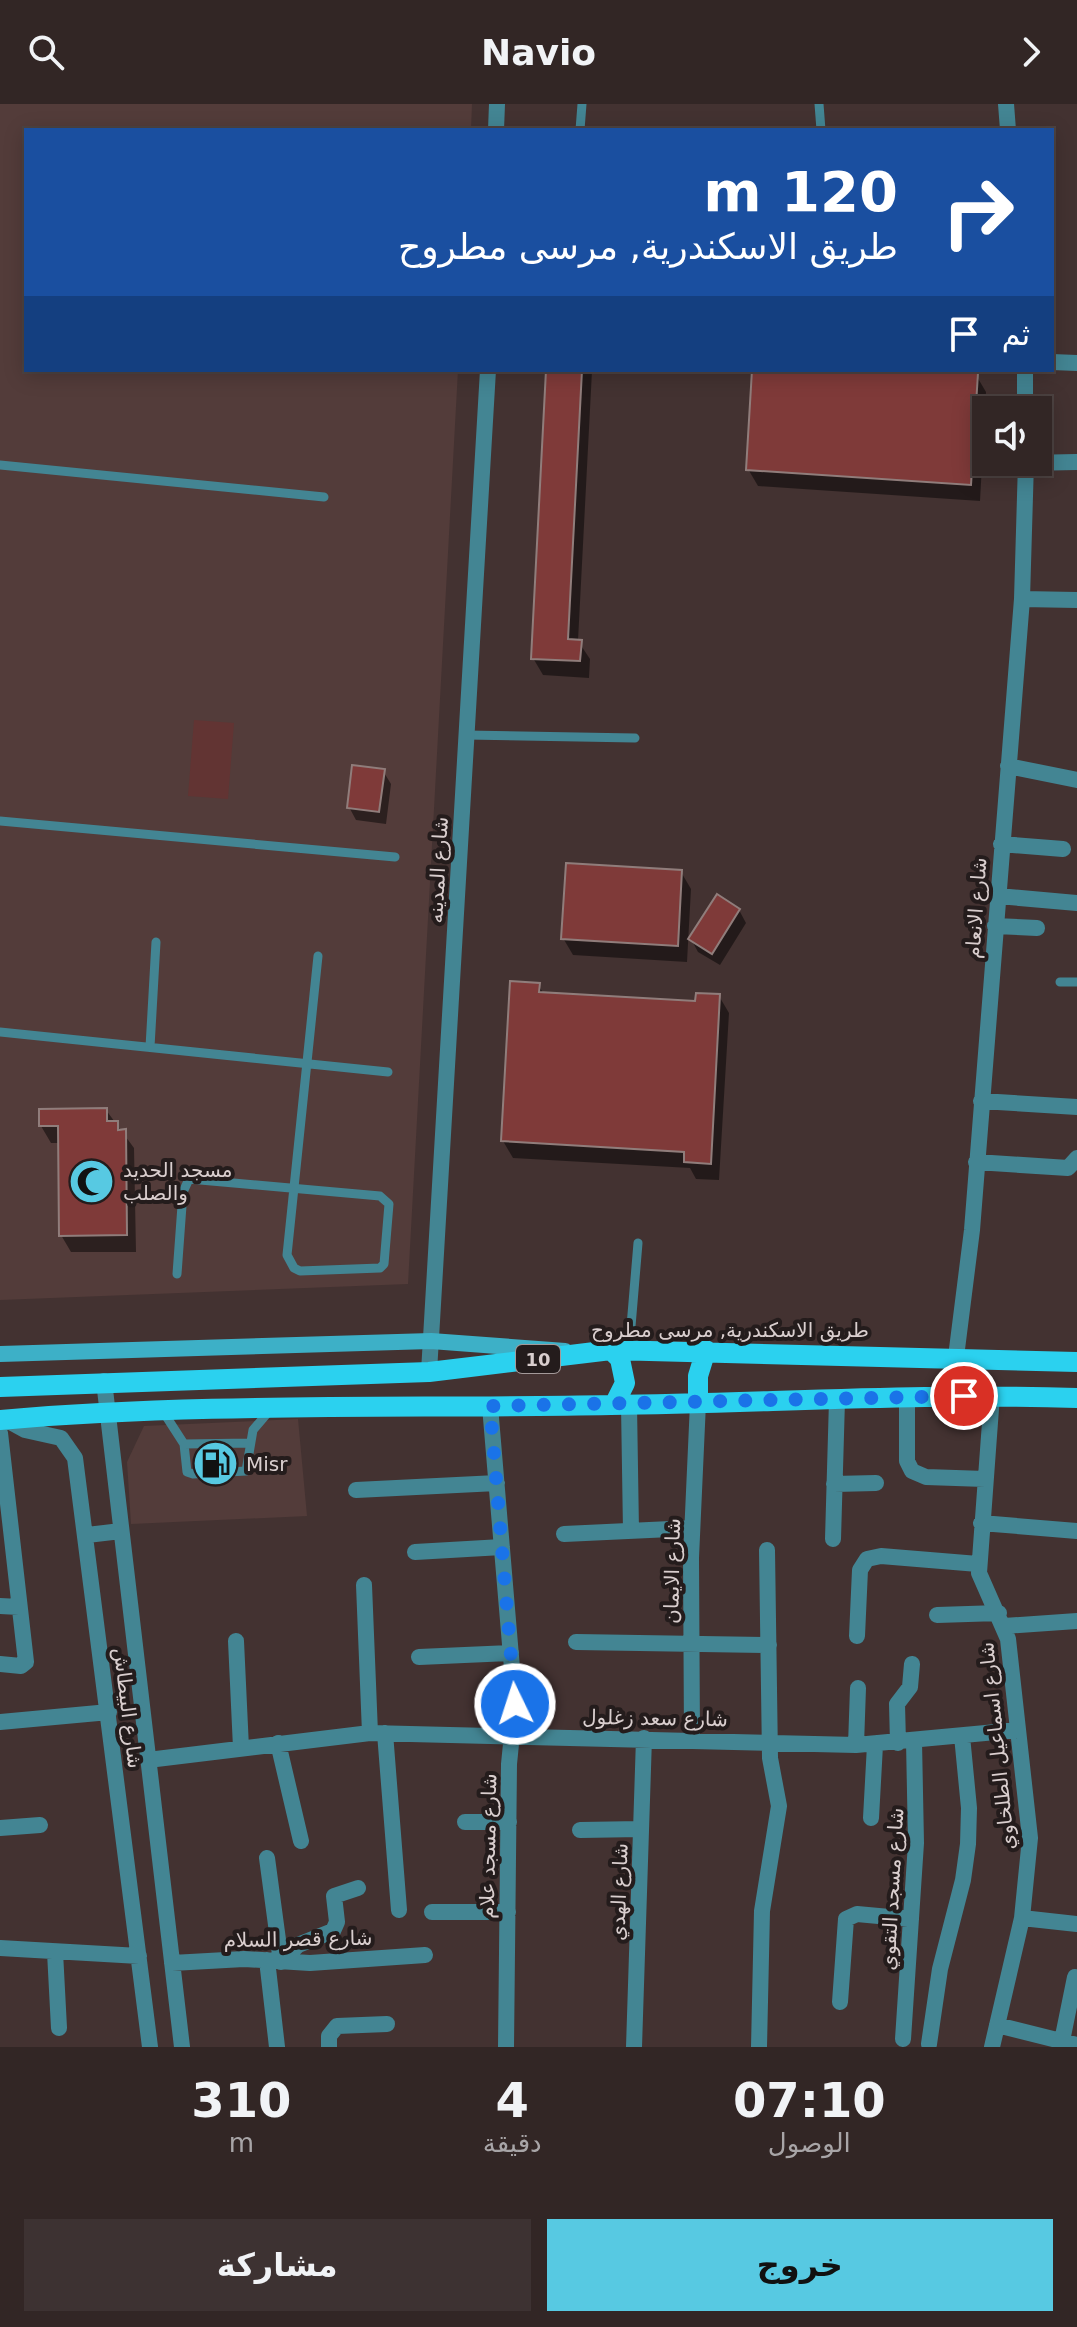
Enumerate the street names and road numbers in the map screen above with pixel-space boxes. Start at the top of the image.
street label: شارع المدينه [423,816,453,924]
street label: شارع الانعام [960,857,992,959]
street label: طريق الاسكندرية, مرسى مطروح [591,1318,869,1342]
road number: 10 [516,1345,560,1373]
street label: شارع الايمان [659,1518,685,1624]
street label: شارع اسماعيل الطلخاوي [974,1641,1021,1851]
street label: شارع البيطاش [109,1646,147,1770]
street label: شارع سعد زغلول [582,1705,728,1731]
street label: شارع مسجد علام [475,1773,501,1919]
street label: شارع مسجد التقوي [876,1807,909,1971]
street label: شارع الهدي [605,1843,634,1941]
street label: شارع قصر السلام [223,1926,373,1952]

